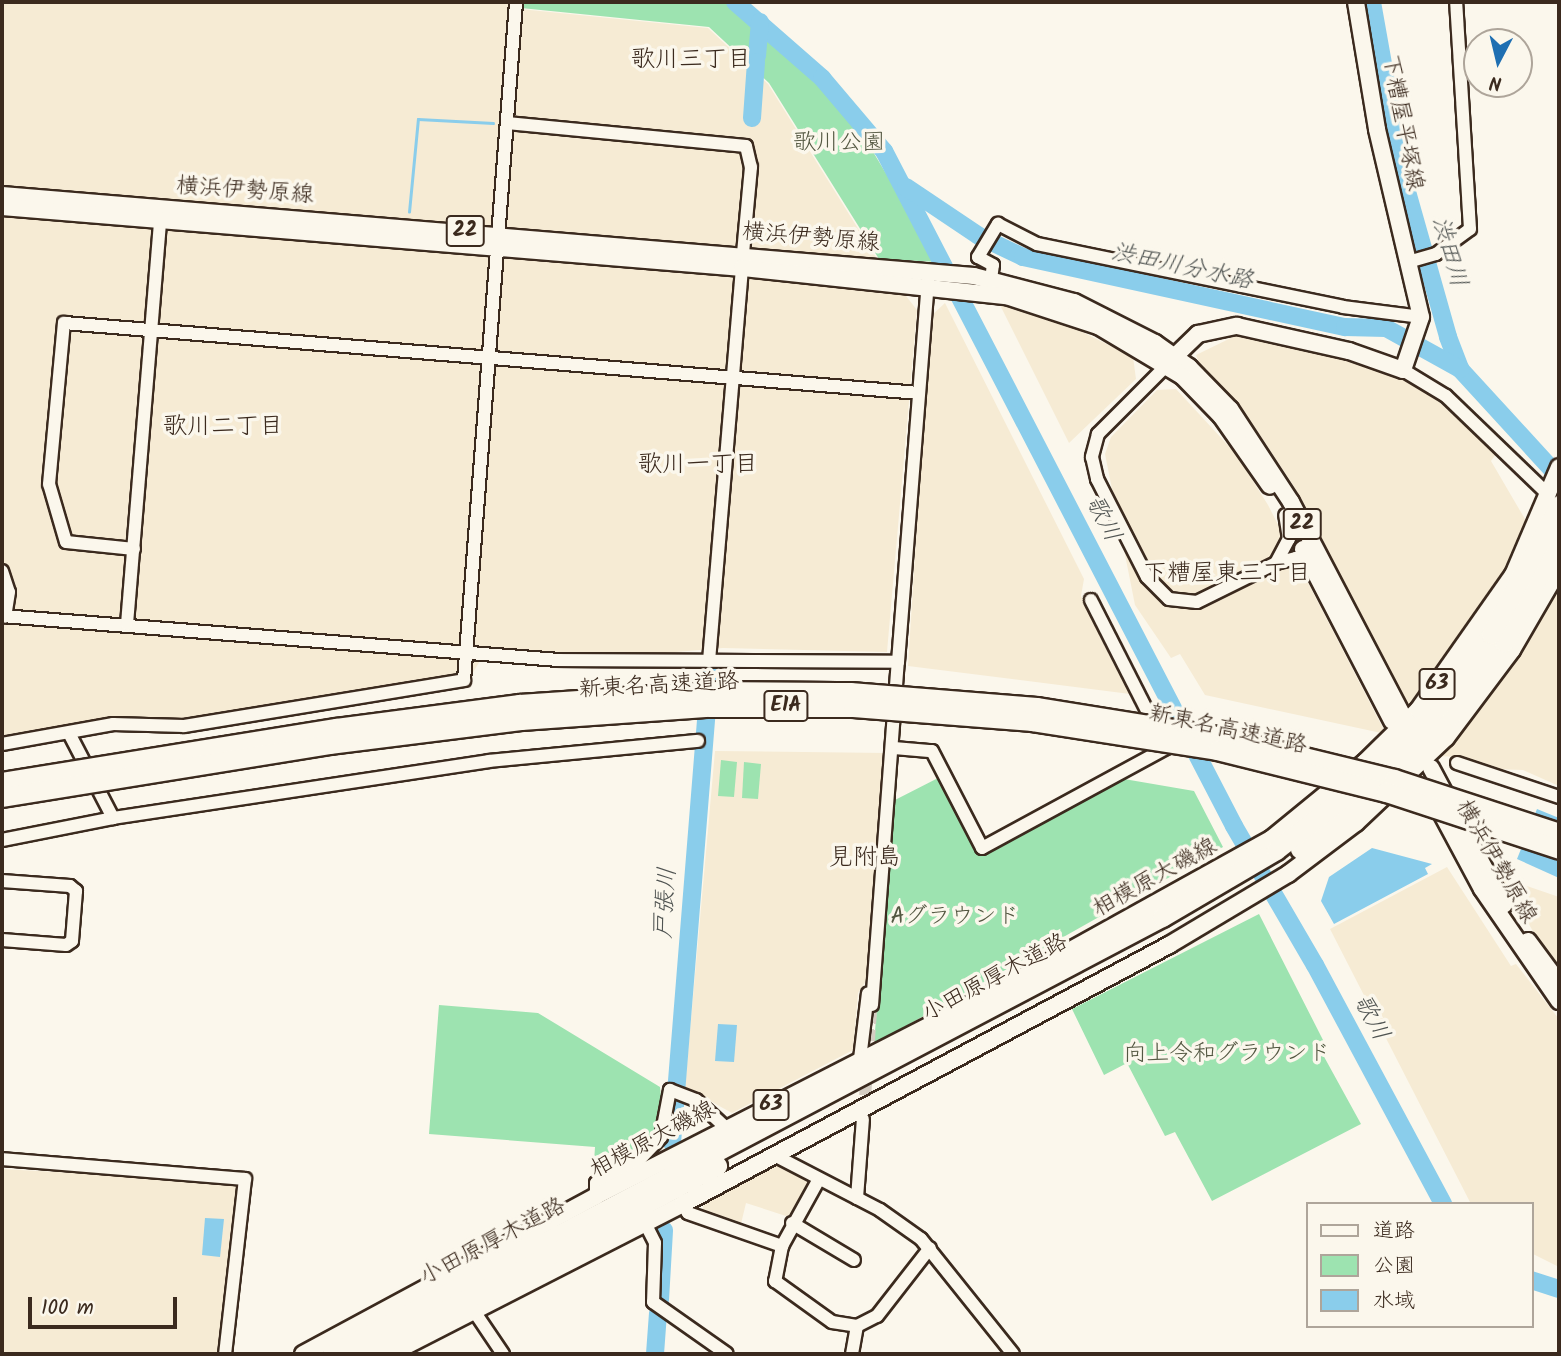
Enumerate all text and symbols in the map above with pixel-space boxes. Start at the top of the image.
north arrow [1463,28,1533,98]
district label: 歌川三丁目 [631,46,751,74]
street label: 下糟屋平塚線 [1375,53,1429,193]
text: N [1488,66,1503,97]
park label: 歌川公園 [793,129,885,157]
street label: 横浜伊勢原線 [175,172,315,210]
water label: 渋田川 [1425,213,1473,291]
road number: 22 [446,214,484,248]
street label: 横浜伊勢原線 [741,218,881,258]
water label: 渋田川分水路 [1109,238,1255,296]
district label: 歌川二丁目 [163,413,283,441]
district label: 歌川一丁目 [638,451,758,479]
water label: 歌川 [1079,491,1127,547]
road number: 22 [1283,506,1321,542]
district label: 下糟屋東三丁目 [1143,560,1311,588]
road number: 63 [1418,666,1456,702]
street label: 新東名高速道路 [578,668,740,704]
road number: E1A [763,688,809,724]
street label: 新東名高速道路 [1146,700,1310,760]
street label: 横浜伊勢原線 [1450,795,1542,929]
street label: 相模原大磯線 [1088,832,1222,924]
district label: 見附島 [829,844,901,872]
water label: 戸張川 [649,866,683,940]
park label: Aグラウンド [891,903,1019,931]
street label: 小田原厚木道路 [917,928,1073,1028]
water label: 歌川 [1347,990,1395,1046]
park label: 向上令和グラウンド [1124,1040,1330,1068]
road number: 63 [752,1088,790,1122]
street label: 相模原大磯線 [586,1095,720,1185]
street label: 小田原厚木道路 [415,1192,571,1292]
legend [1306,1202,1533,1328]
text: 道路 [1373,1215,1415,1248]
text: 公園 [1373,1250,1415,1283]
scale bar [32,1282,180,1326]
text: 水域 [1373,1285,1415,1318]
text: 100 m [41,1292,94,1325]

